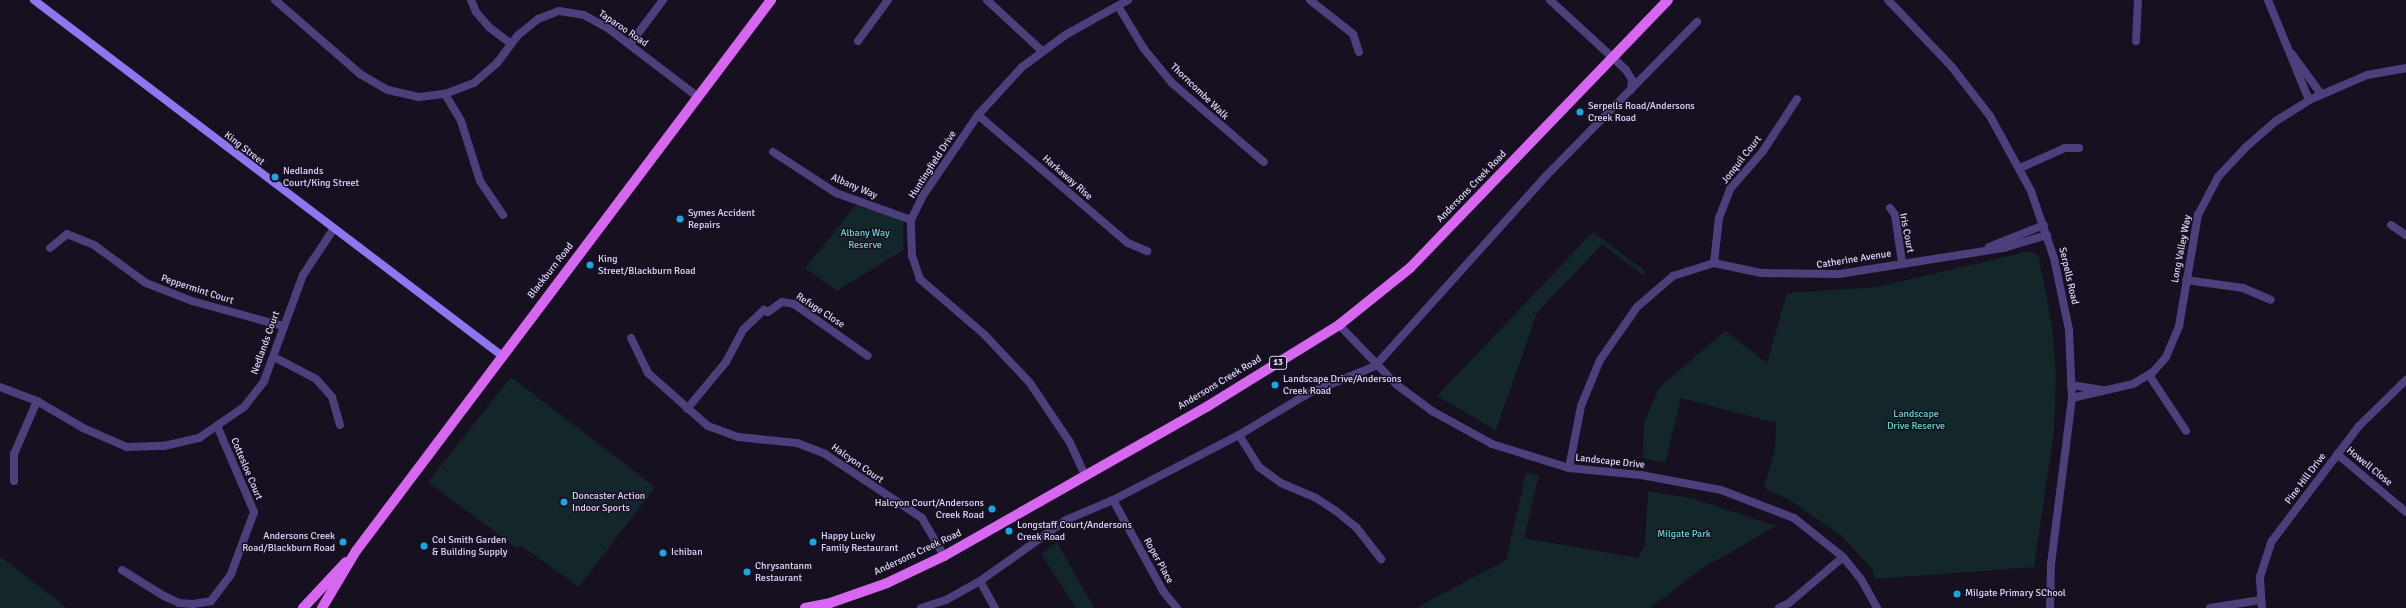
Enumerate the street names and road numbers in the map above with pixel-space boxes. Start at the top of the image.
street label: Taparoo Road [596,8,650,50]
street label: Thorncombe Walk [1167,61,1231,123]
street label: Huntingfield Drive [907,129,959,201]
street label: King Street [222,130,266,168]
street label: Jonquil Court [1720,134,1764,186]
street label: Andersons Creek Road [1435,149,1509,225]
street label: Harkaway Rise [1039,153,1095,203]
street label: Albany Way [829,172,879,202]
street label: Iris Court [1896,212,1916,254]
street label: Long Valley Way [2170,214,2194,284]
street label: Blackburn Road [526,241,576,301]
street label: Serpells Road [2056,246,2080,306]
street label: Catherine Avenue [1816,248,1892,272]
street label: Peppermint Court [159,273,235,307]
street label: Refuge Close [793,291,847,331]
street label: Nedlands Court [249,310,283,376]
street label: Andersons Creek Road [1176,353,1264,413]
road number: 13 [1269,356,1287,370]
street label: Cottesloe Court [227,436,265,502]
street label: Halcyon Court [829,442,885,486]
street label: Howell Close [2344,445,2394,489]
street label: Pine Hill Drive [2283,451,2329,507]
street label: Landscape Drive [1575,452,1645,472]
street label: Andersons Creek Road [872,527,964,579]
street label: Roper Place [1140,536,1176,586]

